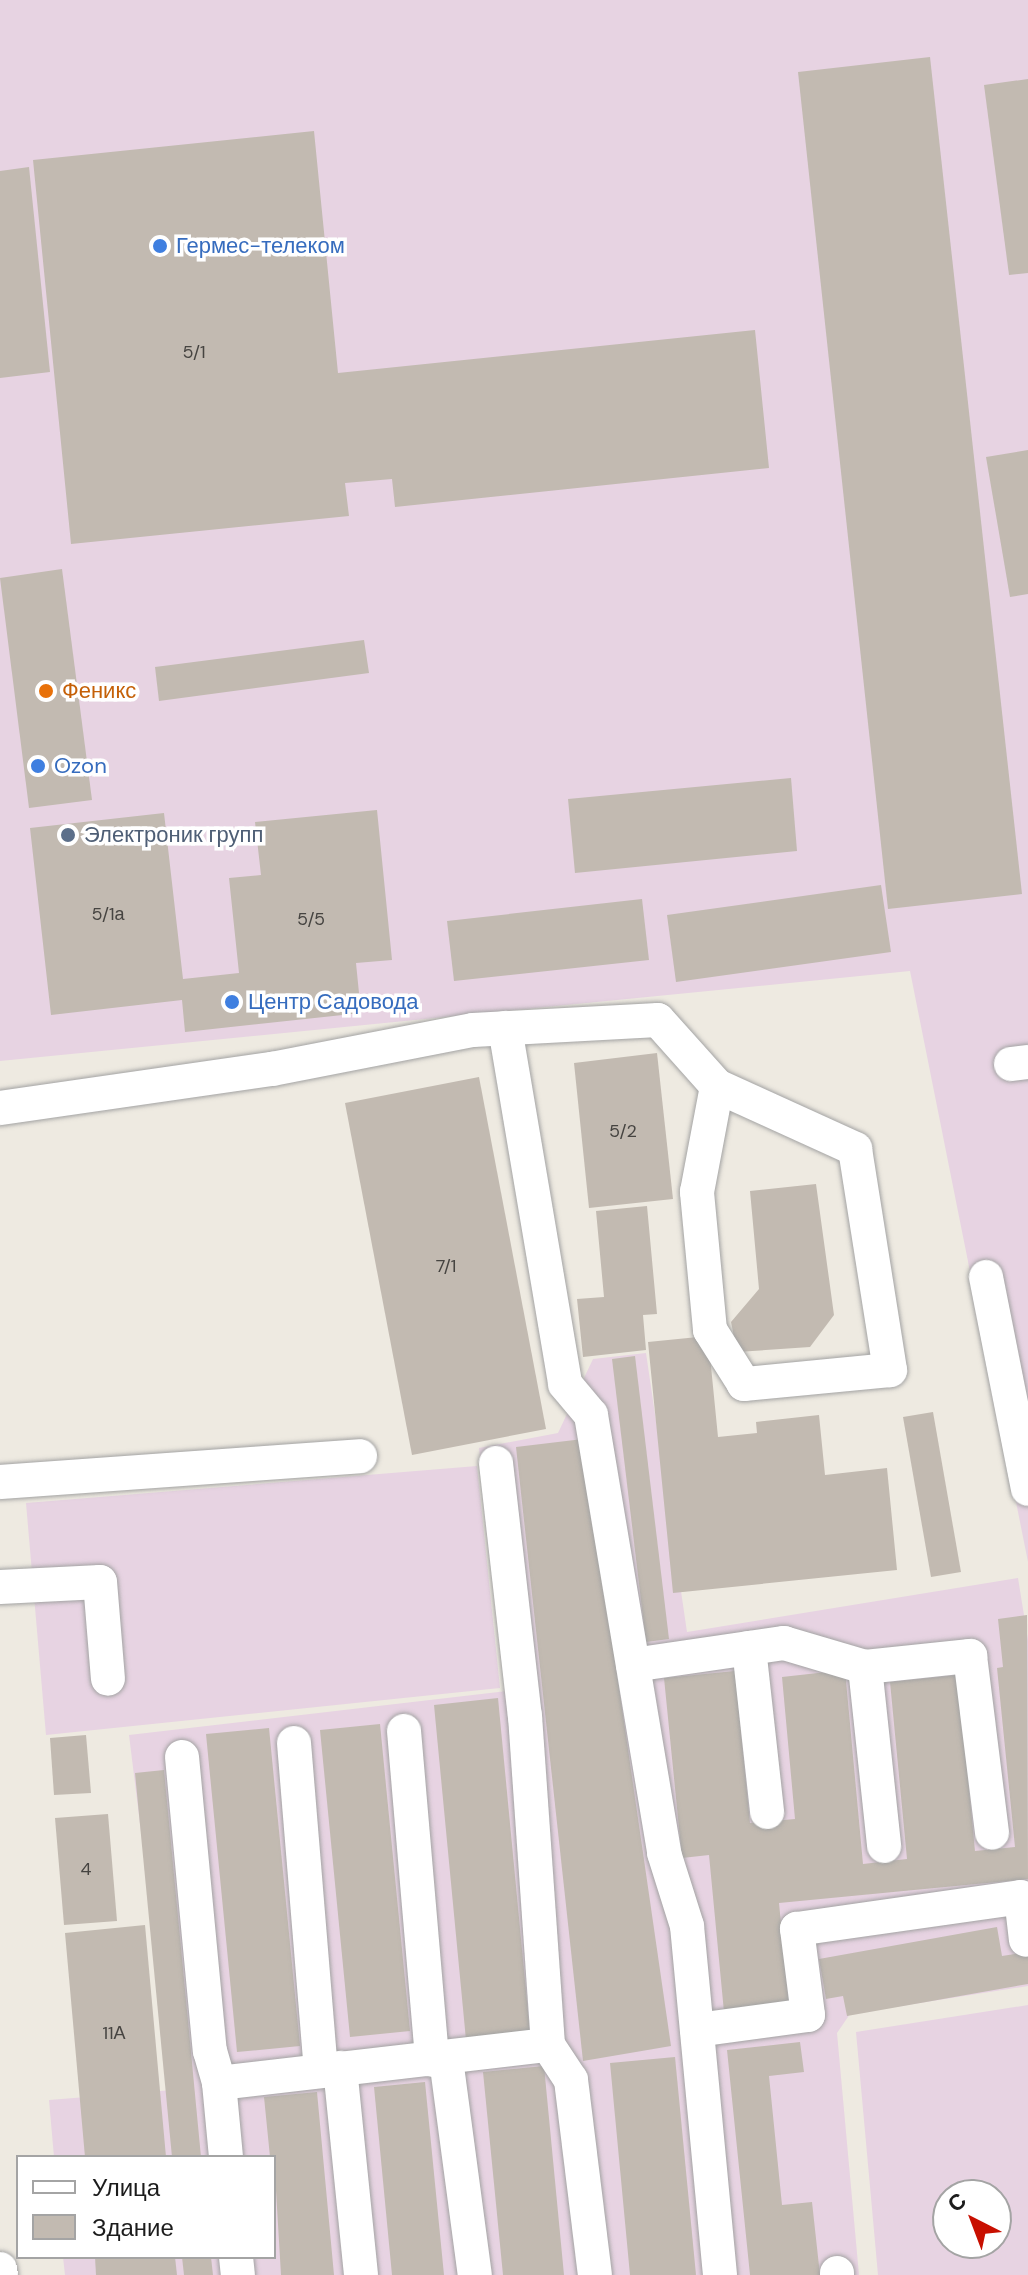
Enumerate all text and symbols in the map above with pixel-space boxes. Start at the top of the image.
place label: Гермес-телеком [176,233,345,259]
marker: Гермес-телеком [151,237,169,255]
house number: 5/1 [182,341,206,363]
place label: Феникс [62,678,136,704]
marker: Феникс [37,682,55,700]
place label: Ozon [54,753,107,779]
marker: Ozon [29,757,47,775]
place label: Электроник групп [84,822,263,848]
marker: Электроник групп [59,826,77,844]
house number: 5/1а [91,903,125,925]
house number: 5/5 [297,908,325,930]
place label: Центр Садовода [248,989,419,1015]
marker: Центр Садовода [223,993,241,1011]
house number: 5/2 [609,1120,637,1142]
house number: 7/1 [436,1255,456,1277]
house number: 4 [81,1858,91,1880]
house number: 11А [102,2022,126,2044]
legend [16,2155,276,2259]
text: Улица [92,2172,160,2203]
north arrow [932,2179,1012,2259]
text: С [941,2186,973,2218]
text: Здание [92,2212,174,2243]

